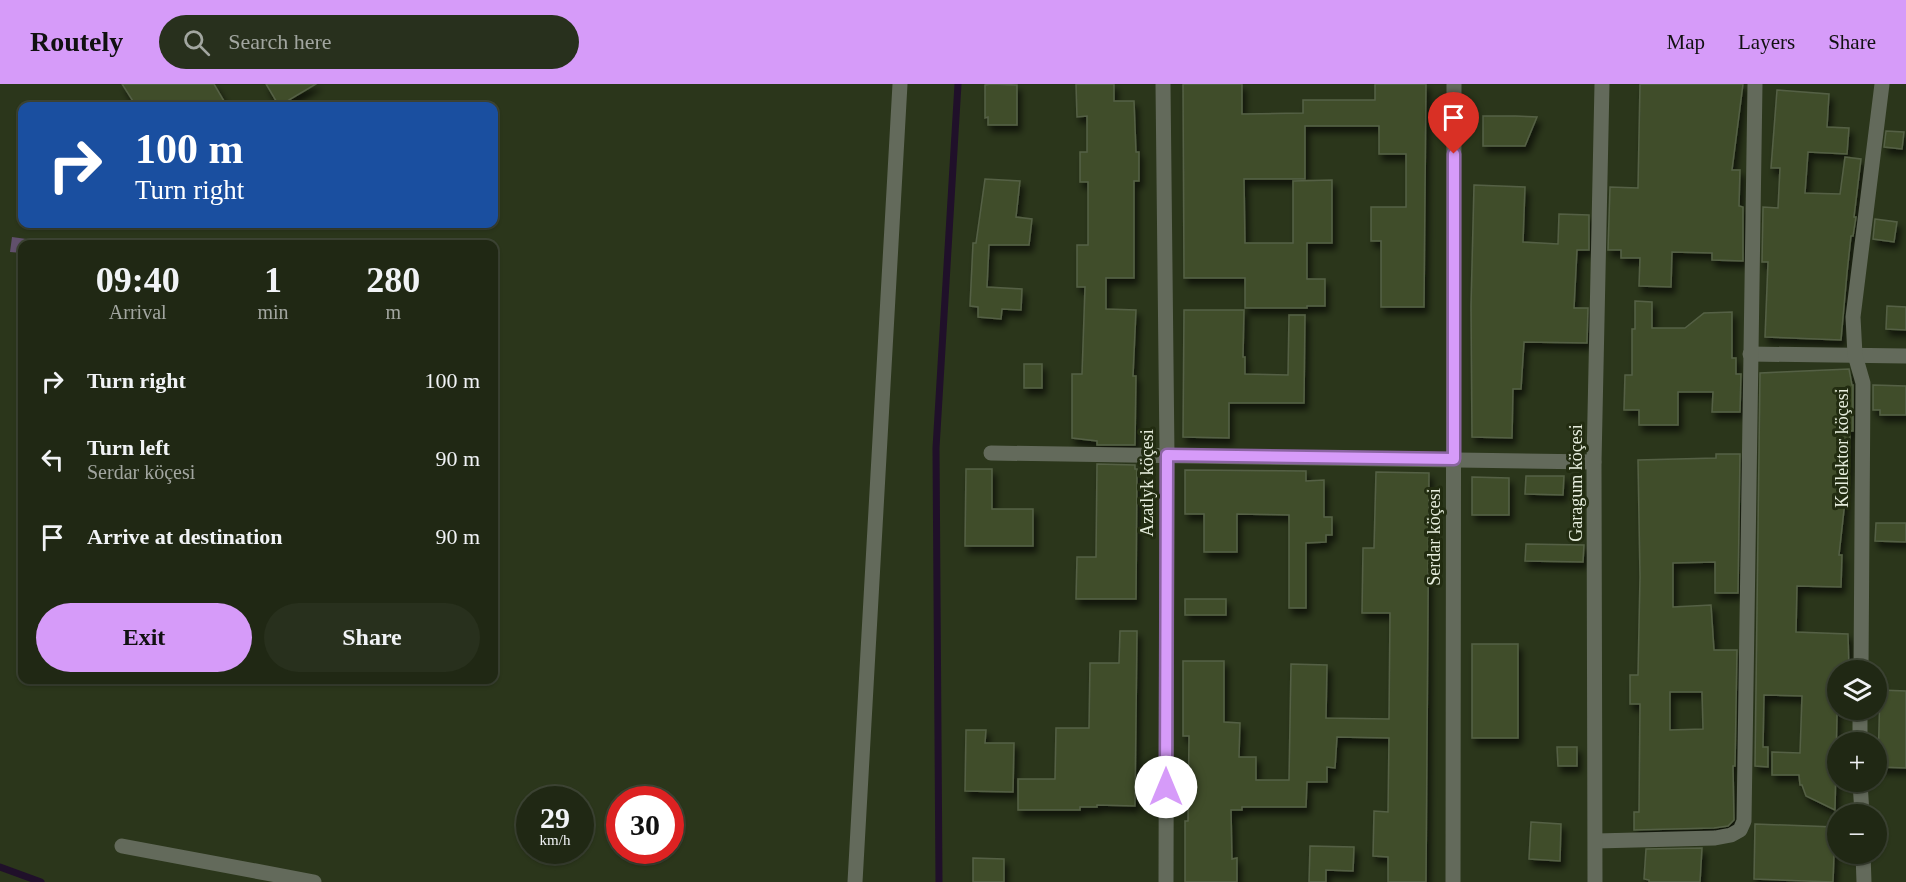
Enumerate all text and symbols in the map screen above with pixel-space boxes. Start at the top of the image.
search box [159,15,579,69]
text: Routely [30,26,123,57]
icon: search [180,26,213,59]
text: Search here [228,29,332,54]
text: Map [1667,30,1705,54]
text: Layers [1738,30,1795,54]
text: Share [1828,30,1876,54]
pin [1428,92,1479,154]
icon: arrive [1437,101,1470,134]
icon: right [36,126,114,204]
text: 100 m [135,126,244,172]
text: Turn right [135,175,244,205]
text: 09:40 [96,260,180,300]
text: 1 [264,260,282,300]
text: 280 [366,260,420,300]
text: Arrival [109,301,167,323]
text: min [257,301,289,323]
text: m [386,301,401,323]
icon: right [36,365,69,398]
text: Turn right [87,368,186,393]
text: 100 m [424,368,480,393]
street label: Kollektor köçesi [1832,388,1852,508]
street label: Garagum köçesi [1566,424,1586,542]
street label: Azatlyk köçesi [1137,429,1157,537]
text: Turn left [87,435,170,460]
icon: left [36,443,69,476]
text: 90 m [435,446,480,471]
text: Serdar köçesi [87,461,195,483]
street label: Serdar köçesi [1424,488,1444,586]
icon: arrive [36,521,69,554]
text: Arrive at destination [87,524,283,549]
text: 90 m [435,524,480,549]
button: Exit [36,603,252,672]
button: Share [264,603,480,672]
map controls [1827,660,1887,864]
button: layers [1827,660,1887,720]
button: + [1827,732,1887,792]
position arrow [1134,755,1198,819]
speed limit sign: 30 [606,786,684,864]
text: 29 [540,801,570,834]
button: − [1827,804,1887,864]
text: km/h [540,832,570,848]

